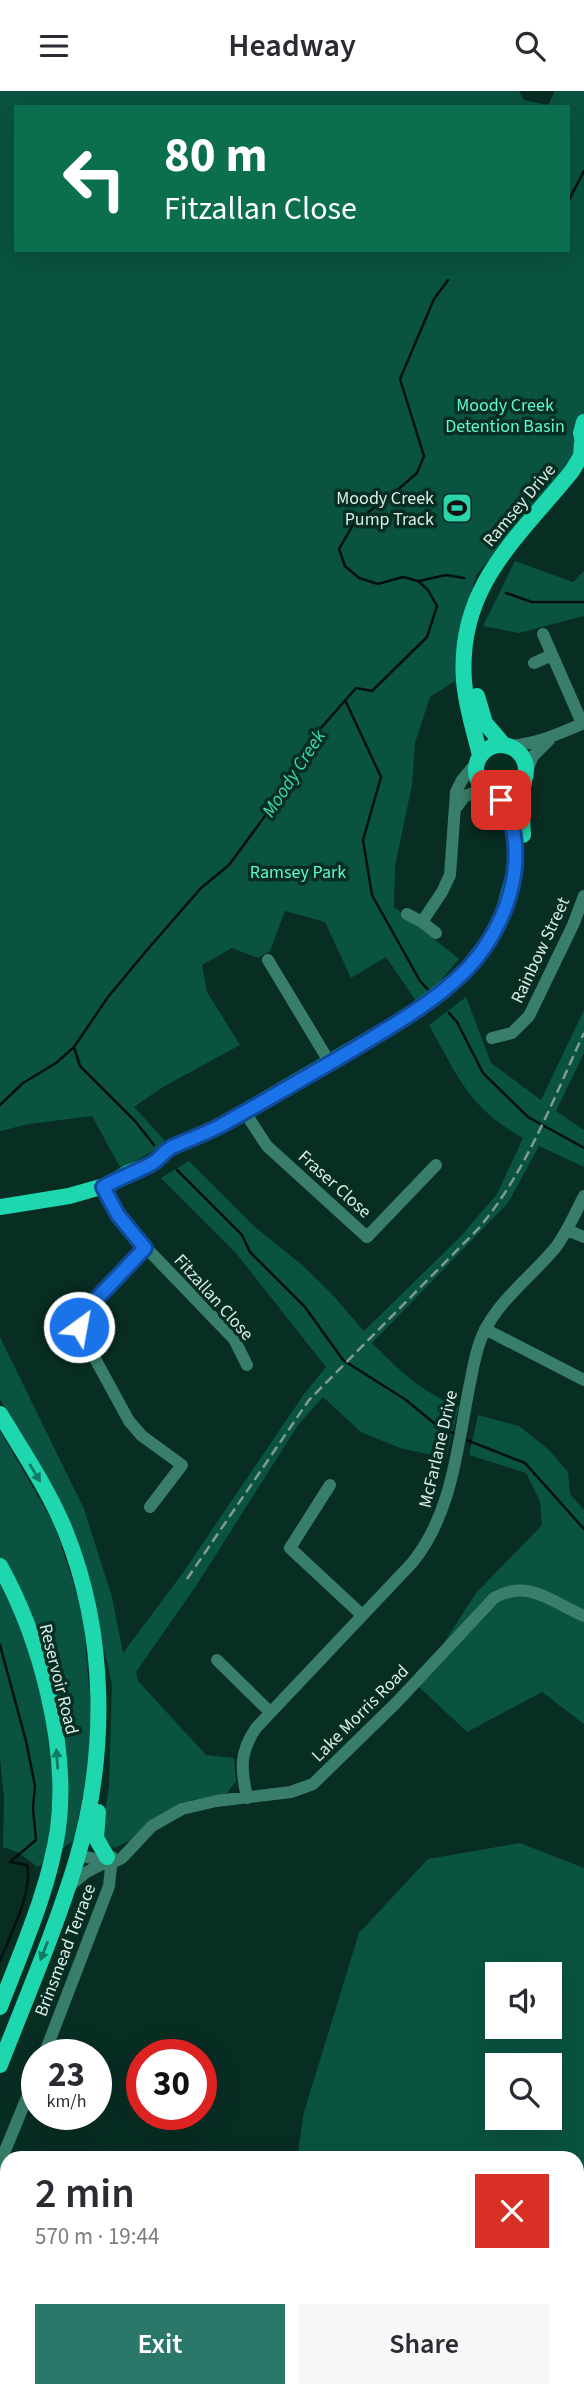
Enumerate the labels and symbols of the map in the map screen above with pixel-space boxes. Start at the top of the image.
park label: Moody Creek Detention Basin [445,393,565,439]
street label: Ramsey Drive [477,458,562,552]
place label: Moody Creek Pump Track [336,486,434,532]
sports icon: Moody Creek Pump Track [440,491,474,525]
water label: Moody Creek [256,724,333,823]
pin [471,770,531,830]
park label: Ramsey Park [250,860,346,885]
street label: Rainbow Street [505,893,576,1008]
street label: Fraser Close [293,1145,377,1224]
street label: Fitzallan Close [168,1249,259,1346]
position arrow [42,1290,116,1364]
street label: McFarlane Drive [413,1388,464,1510]
one-way arrow [29,1463,42,1482]
street label: Reservoir Road [33,1621,84,1737]
street label: Lake Morris Road [306,1659,415,1768]
one-way arrow [51,1748,62,1770]
street label: Brinsmead Terrace [29,1880,102,2020]
one-way arrow [38,1941,49,1962]
speed limit sign: 30 [126,2039,217,2130]

